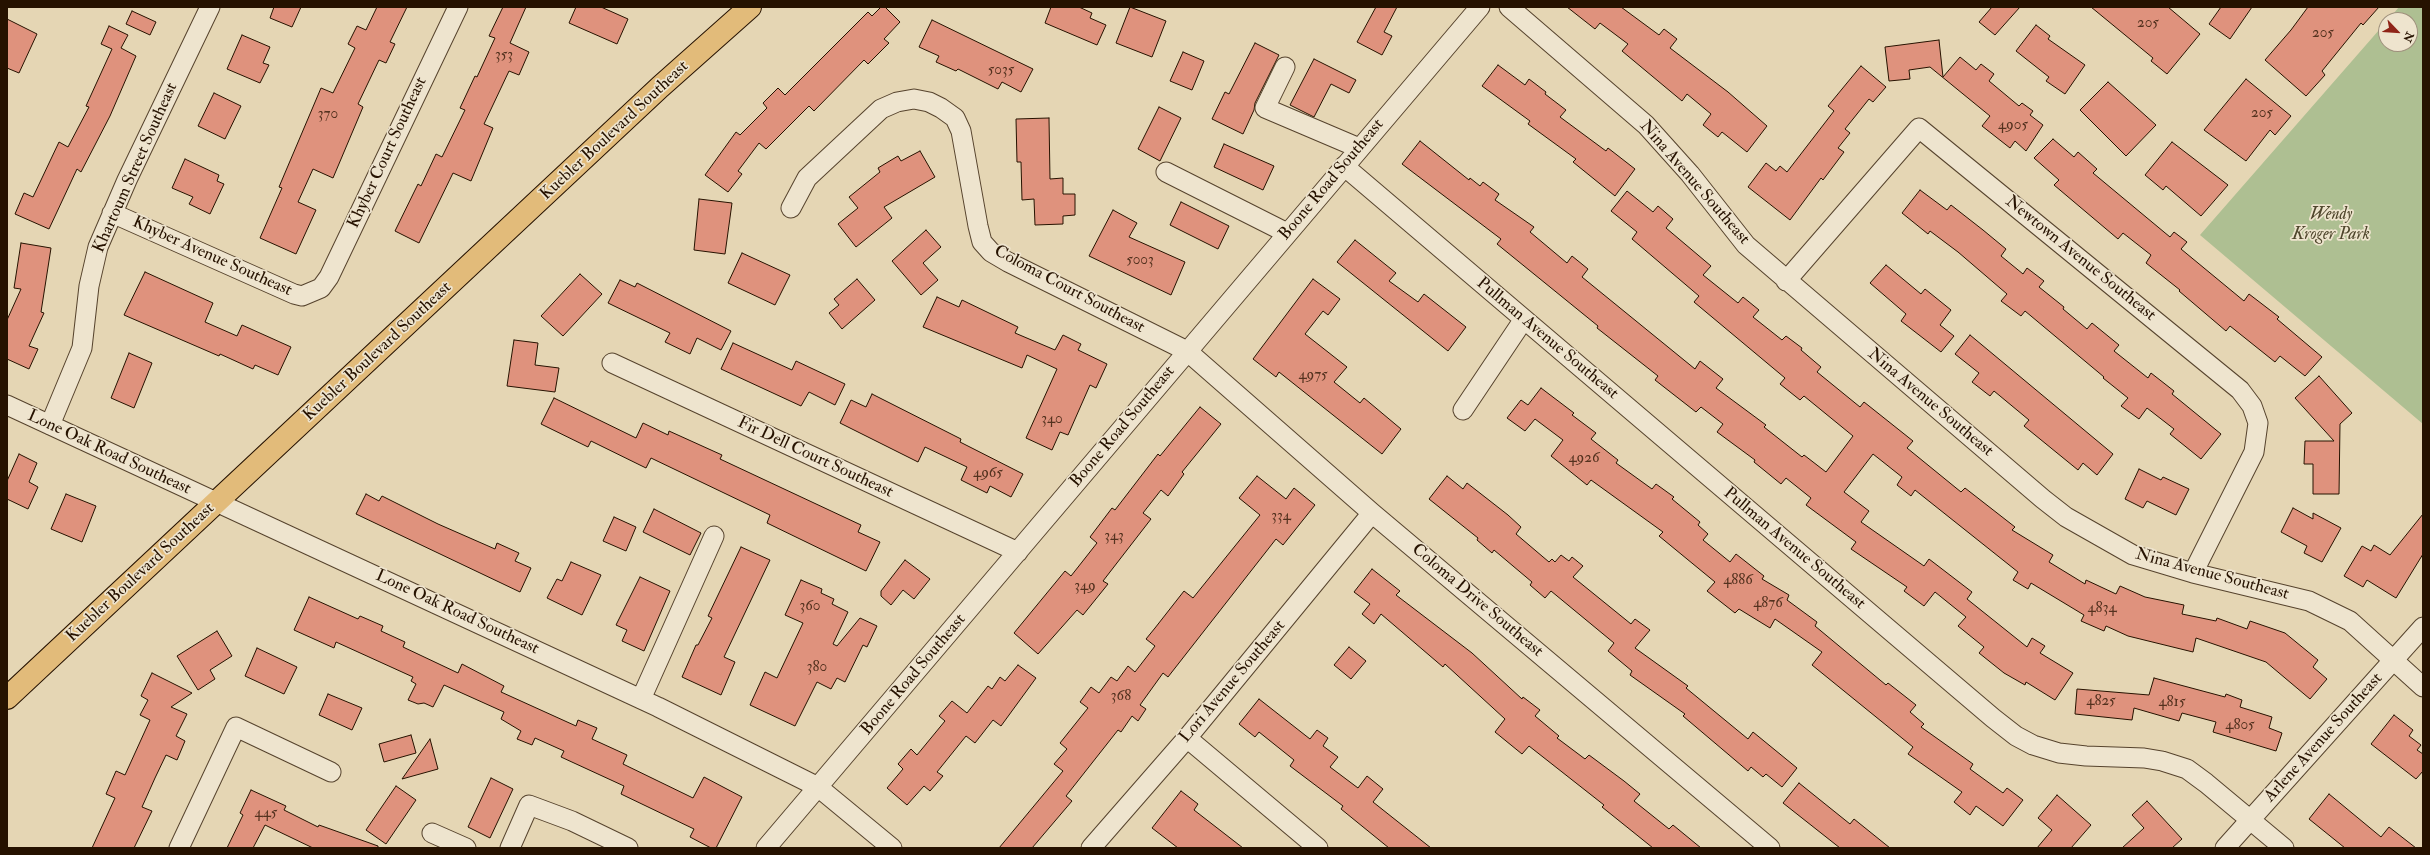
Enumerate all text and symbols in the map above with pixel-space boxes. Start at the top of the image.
north arrow [2378,12,2418,52]
house number: 205 [2137,15,2159,33]
house number: 205 [2312,25,2334,43]
text: N [2400,30,2416,44]
house number: 353 [495,47,513,65]
street label: Kuebler Boulevard Southeast [537,57,693,205]
house number: 5035 [988,62,1014,80]
street label: Khyber Court Southeast [344,74,432,232]
street label: Khartoum Street Southeast [89,80,183,256]
house number: 205 [2251,105,2273,123]
house number: 370 [318,106,338,124]
street label: Boone Road Southeast [1275,115,1389,245]
street label: Nina Avenue Southeast [1634,117,1754,249]
house number: 4905 [1998,117,2028,135]
street label: Newtown Avenue Southeast [2001,192,2159,326]
park label: Wendy Kroger Park [2292,205,2370,245]
street label: Khyber Avenue Southeast [129,213,295,301]
street label: Coloma Court Southeast [990,242,1148,338]
house number: 5003 [1126,252,1154,270]
street label: Pullman Avenue Southeast [1472,274,1622,404]
street label: Kuebler Boulevard Southeast [300,278,456,426]
street label: Nina Avenue Southeast [1863,344,1997,462]
street label: Boone Road Southeast [1066,362,1180,492]
house number: 4975 [1298,367,1328,385]
street label: Lone Oak Road Southeast [24,406,194,500]
house number: 340 [1041,411,1063,429]
street label: Fir Dell Court Southeast [734,413,896,503]
house number: 4926 [1569,450,1599,468]
house number: 4965 [973,465,1003,483]
street label: Pullman Avenue Southeast [1719,484,1869,614]
street label: Kuebler Boulevard Southeast [63,499,219,647]
house number: 334 [1271,508,1291,526]
house number: 343 [1104,528,1124,546]
street label: Coloma Drive Southeast [1407,540,1547,662]
street label: Nina Avenue Southeast [2133,545,2291,605]
street label: Lone Oak Road Southeast [372,566,542,660]
house number: 4886 [1723,572,1753,590]
house number: 349 [1074,578,1096,596]
house number: 4876 [1753,595,1783,613]
house number: 360 [799,598,821,616]
house number: 4834 [2088,600,2116,618]
street label: Boone Road Southeast [857,610,971,740]
street label: Lori Avenue Southeast [1176,616,1290,748]
house number: 380 [807,659,827,677]
street label: Arlene Avenue Southeast [2261,669,2387,807]
house number: 368 [1111,688,1131,706]
house number: 4825 [2086,693,2116,711]
house number: 4815 [2158,694,2186,712]
house number: 4805 [2225,717,2255,735]
house number: 445 [255,805,277,823]

